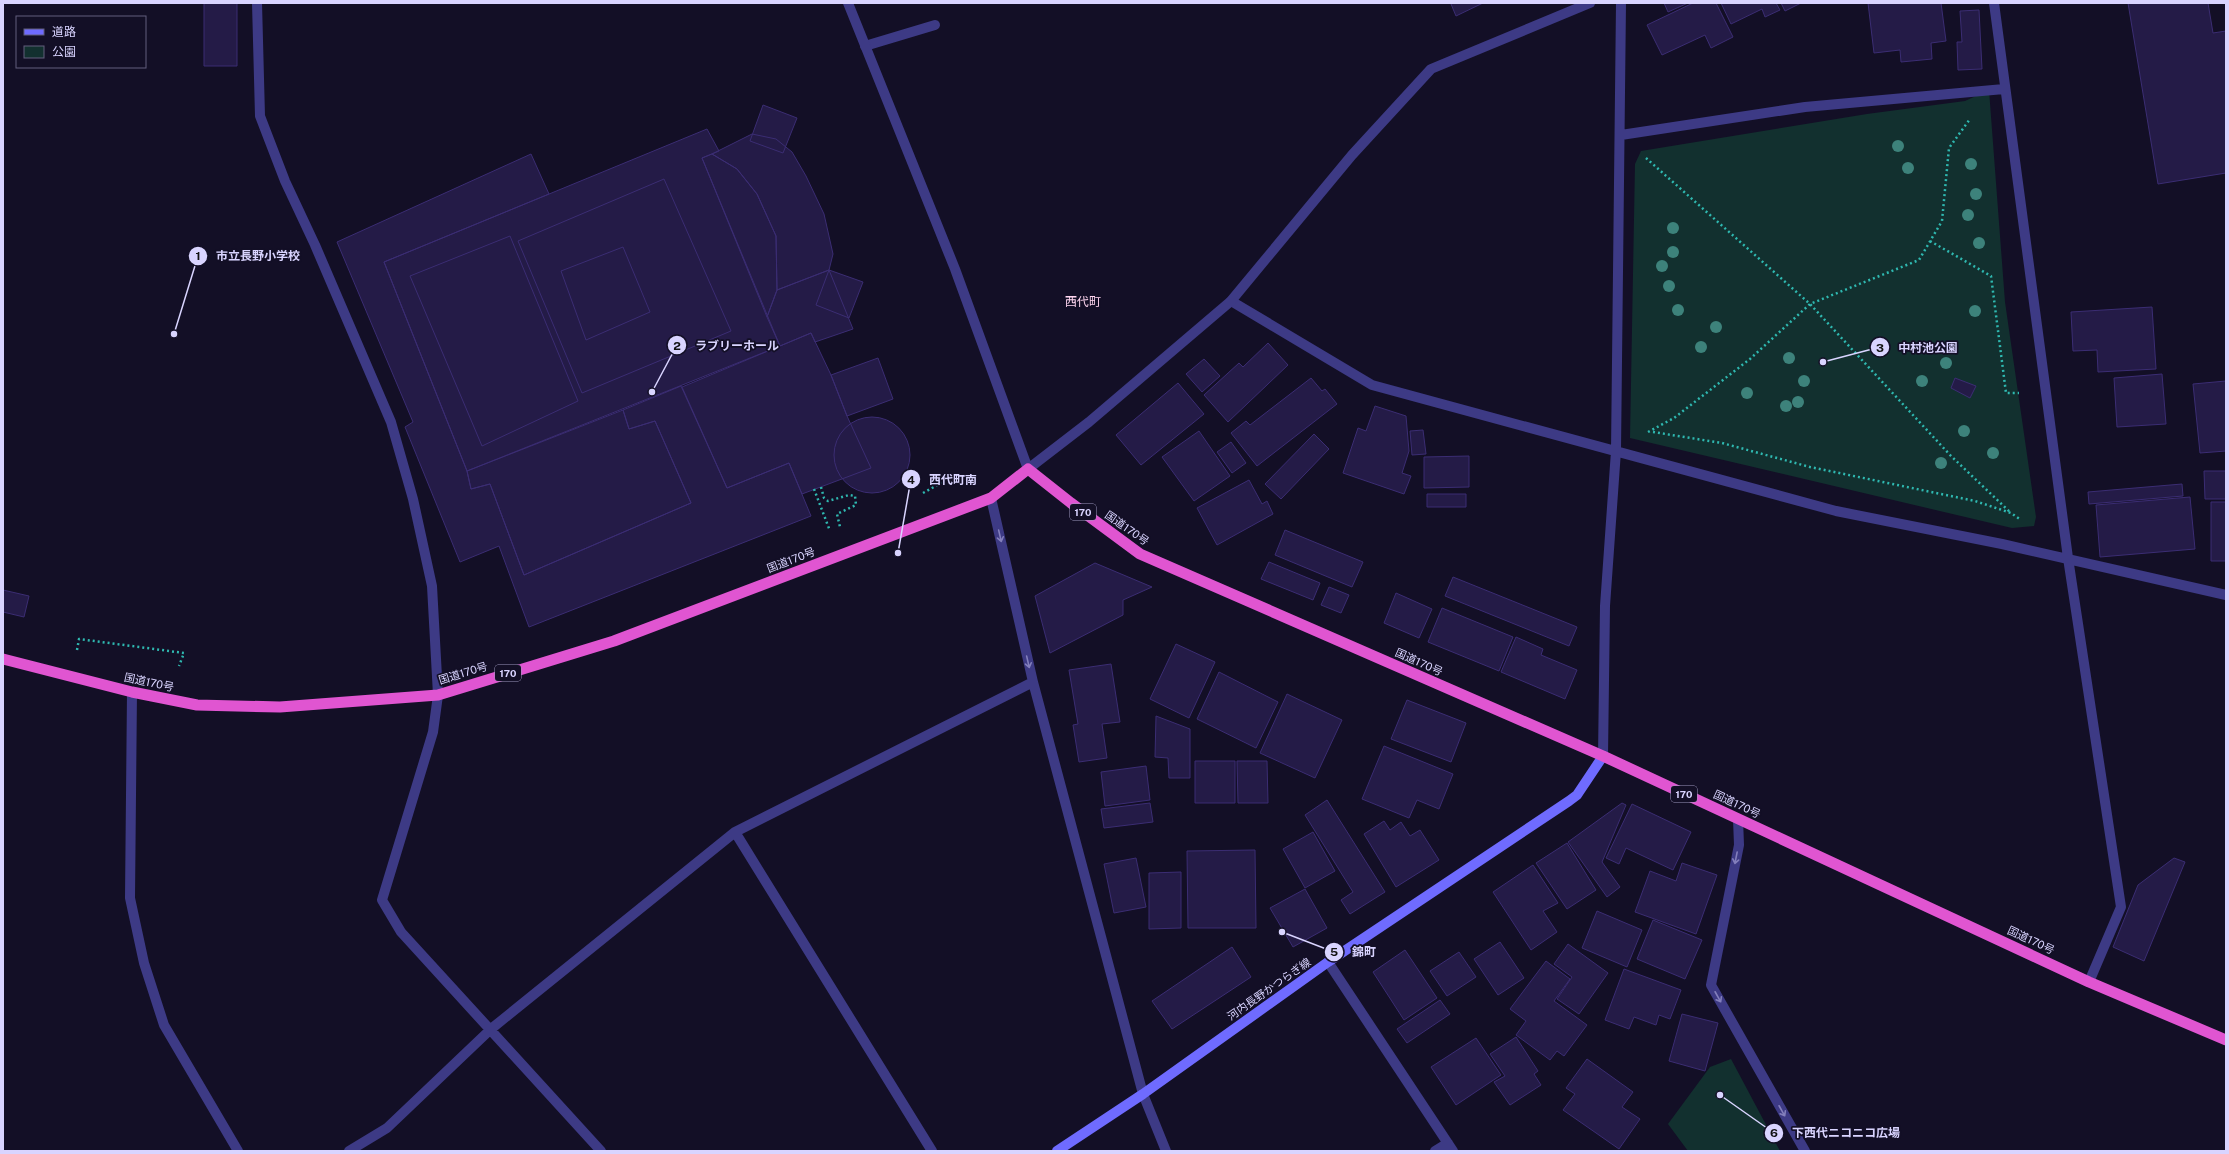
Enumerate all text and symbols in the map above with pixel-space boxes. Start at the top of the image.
legend [16,16,146,68]
text: 道路 [52,25,76,39]
text: 公園 [52,45,76,59]
callout: 市立長野小学校 [188,244,308,268]
text: 1 [195,249,201,263]
text: 市立長野小学校 [216,249,300,263]
district label: 西代町 [1065,295,1101,309]
callout: ラブリーホール [667,333,787,357]
callout: 中村池公園 [1870,335,1966,359]
text: 2 [673,339,681,353]
text: ラブリーホール [695,339,779,353]
text: 3 [1876,341,1884,355]
text: 中村池公園 [1898,341,1958,355]
callout: 西代町南 [901,467,985,491]
text: 4 [907,473,915,487]
text: 西代町南 [929,473,977,487]
road number: 170 [1070,504,1096,520]
street label: 国道170号 [1103,509,1151,547]
one-way arrow [997,529,1004,542]
street label: 国道170号 [765,545,817,575]
street label: 国道170号 [1393,646,1445,678]
one-way arrow [1025,656,1033,669]
street label: 国道170号 [437,660,489,686]
road number: 170 [495,665,521,681]
street label: 国道170号 [123,671,175,693]
road number: 170 [1671,786,1697,802]
street label: 国道170号 [1712,788,1762,820]
one-way arrow [1732,851,1740,864]
street label: 国道170号 [2006,924,2056,956]
callout: 錦町 [1324,940,1384,964]
text: 5 [1330,945,1338,959]
text: 錦町 [1351,945,1376,959]
street label: 河内長野かつらぎ線 [1225,956,1313,1022]
one-way arrow [1715,991,1723,1003]
one-way arrow [1779,1105,1786,1117]
callout: 下西代ニコニコ広場 [1764,1121,1908,1145]
text: 6 [1770,1126,1778,1140]
text: 下西代ニコニコ広場 [1792,1126,1900,1140]

